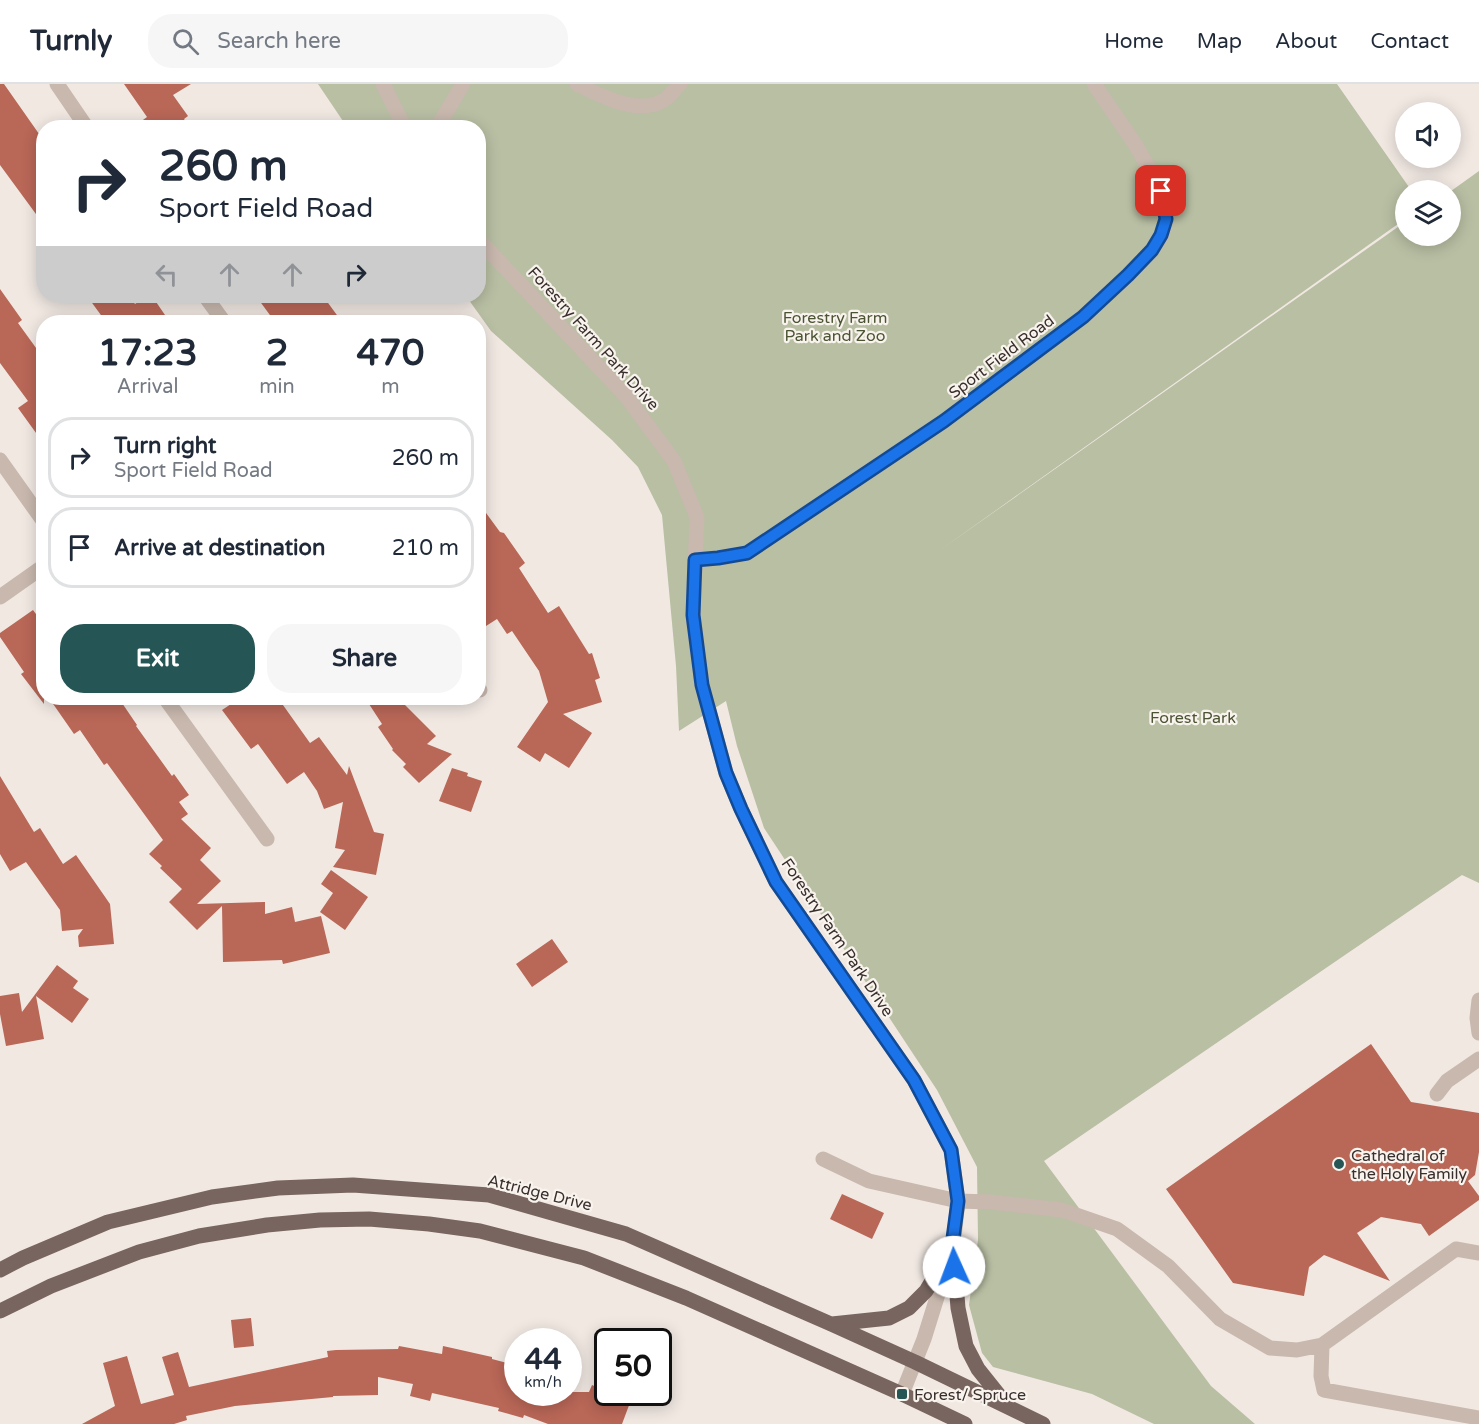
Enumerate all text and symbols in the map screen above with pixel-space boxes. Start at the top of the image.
search box [148,14,568,68]
text: Turnly [30,24,112,58]
icon: search [169,25,202,58]
text: Search here [217,28,341,54]
text: Home [1104,29,1164,54]
text: Map [1197,29,1242,54]
text: About [1275,29,1337,54]
text: Contact [1370,29,1449,54]
map controls [1395,102,1461,246]
button: sound [1395,102,1461,168]
text: 260 m [159,141,288,192]
icon: right [60,144,138,222]
pin [1135,165,1186,216]
icon: arrive [1144,174,1177,207]
button: layers [1395,180,1461,246]
text: Sport Field Road [159,192,373,225]
icon: left [150,258,183,291]
icon: ahead [213,258,246,291]
icon: ahead [276,258,309,291]
icon: right [339,258,372,291]
street label: Forestry Farm Park Drive [523,263,663,415]
park label: Forestry Farm Park and Zoo [783,308,887,346]
street label: Sport Field Road [945,311,1058,403]
text: 17:23 [98,332,198,375]
text: 2 [266,332,288,375]
text: 470 [356,332,424,375]
text: Arrival [117,375,179,399]
text: min [259,375,295,399]
text: m [381,375,400,399]
text: Turn right [114,433,216,459]
icon: right [63,441,96,474]
text: 260 m [392,445,459,471]
text: Sport Field Road [114,459,273,483]
icon: arrive [63,531,96,564]
text: Arrive at destination [114,535,325,561]
text: 210 m [392,535,459,561]
button: Exit [60,624,255,693]
button: Share [267,624,462,693]
park label: Forest Park [1150,708,1236,728]
street label: Forestry Farm Park Drive [777,855,898,1020]
place label: Cathedral of the Holy Family [1351,1146,1468,1184]
marker: Cathedral of the Holy Family [1332,1157,1346,1171]
street label: Attridge Drive [486,1170,594,1216]
position arrow [922,1235,986,1299]
speed limit sign: 50 [594,1328,672,1406]
text: 44 [524,1341,562,1378]
text: km/h [524,1373,562,1391]
place label: Forest/ Spruce [914,1385,1026,1405]
marker: Forest/ Spruce [895,1387,909,1401]

